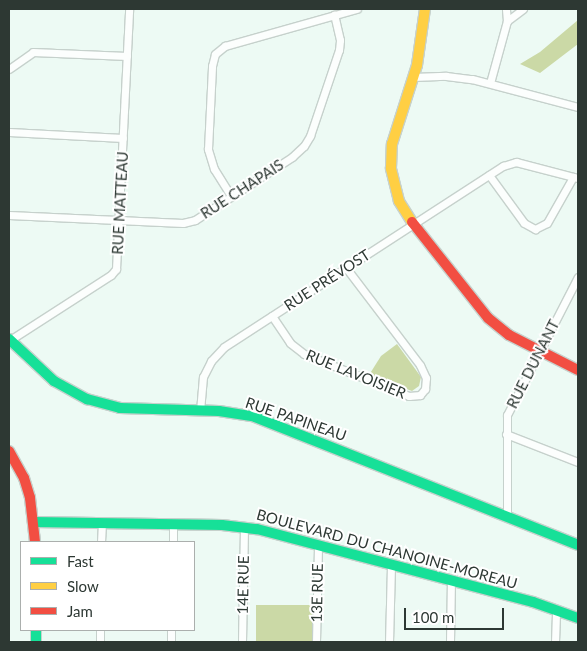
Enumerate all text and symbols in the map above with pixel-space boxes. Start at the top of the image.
street label: RUE MATTEAU [108,151,132,255]
street label: RUE CHAPAIS [197,156,287,222]
street label: RUE PRÉVOST [281,246,373,314]
street label: RUE DUNANT [503,317,563,411]
street label: RUE LAVOISIER [303,346,409,402]
street label: RUE PAPINEAU [243,393,349,445]
street label: BOULEVARD DU CHANOINE-MOREAU [255,505,519,593]
legend [20,541,195,631]
text: Fast [67,552,94,570]
street label: 14E RUE [233,555,253,615]
street label: 13E RUE [307,563,327,623]
text: Slow [67,577,99,595]
scale bar [407,598,507,630]
text: Jam [67,602,93,620]
text: 100 m [412,608,454,626]

